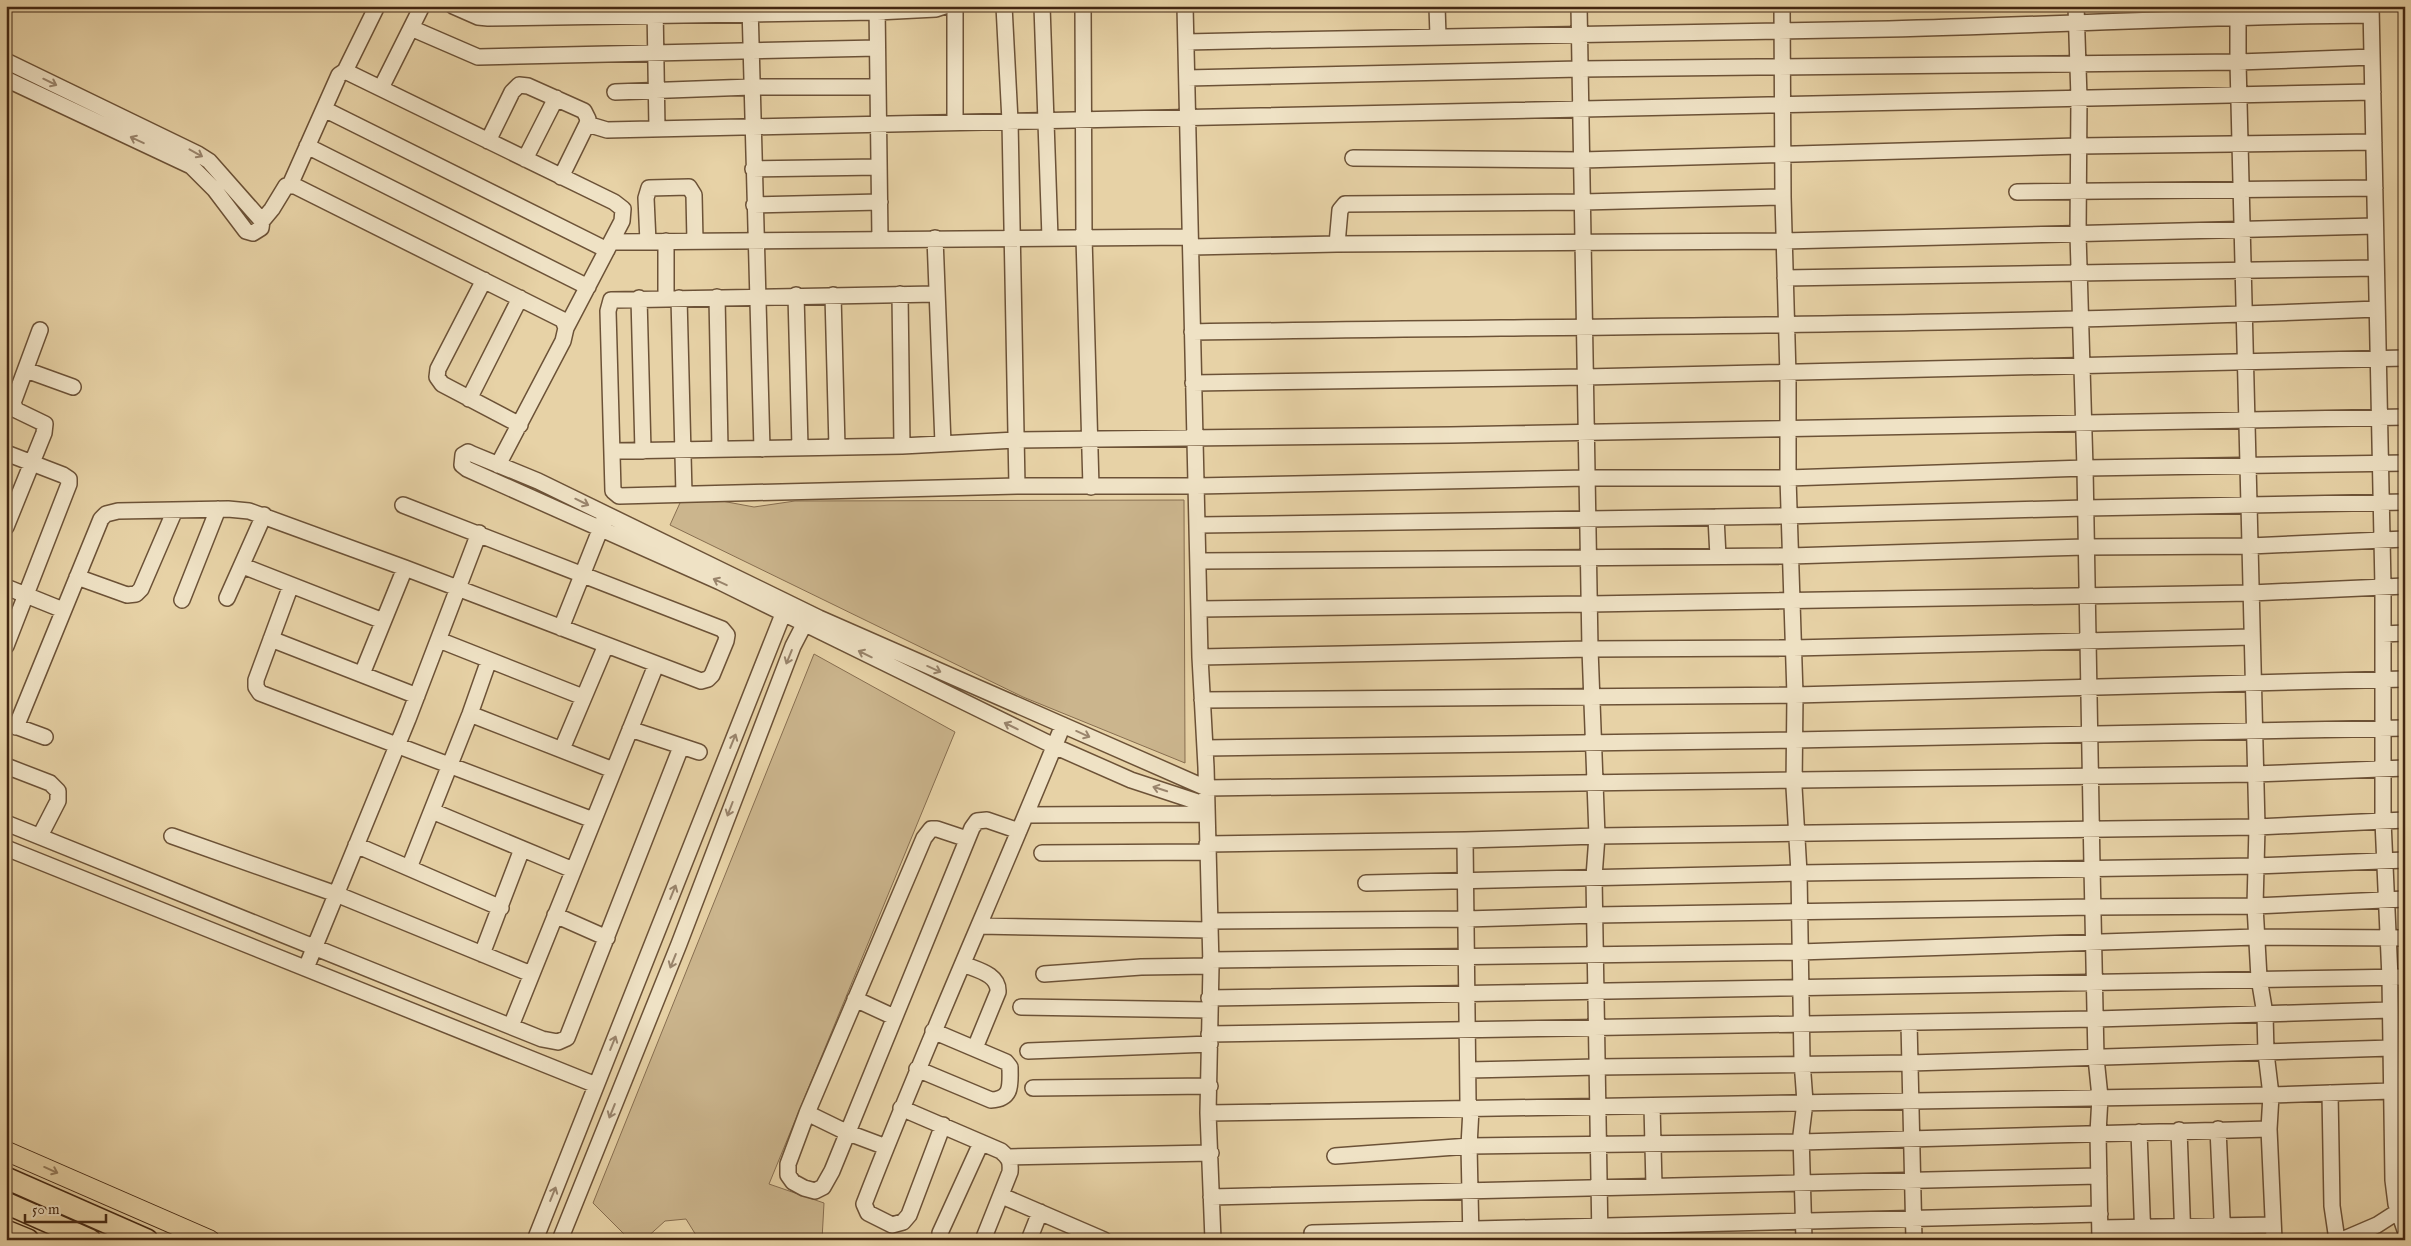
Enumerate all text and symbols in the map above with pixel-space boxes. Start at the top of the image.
one-way arrow [42,78,57,87]
one-way arrow [130,135,145,144]
one-way arrow [189,148,204,158]
one-way arrow [574,498,589,507]
one-way arrow [713,577,728,586]
one-way arrow [784,649,793,664]
one-way arrow [858,649,873,658]
one-way arrow [926,664,941,674]
one-way arrow [1004,720,1019,730]
one-way arrow [1075,730,1090,739]
one-way arrow [728,734,738,749]
one-way arrow [1153,784,1169,794]
one-way arrow [725,800,734,816]
one-way arrow [668,885,678,900]
one-way arrow [667,953,677,968]
one-way arrow [609,1036,618,1051]
one-way arrow [606,1103,616,1118]
one-way arrow [43,1166,58,1176]
one-way arrow [549,1187,558,1203]
scale bar [25,1191,106,1223]
text: 50 m [32,1200,60,1219]

